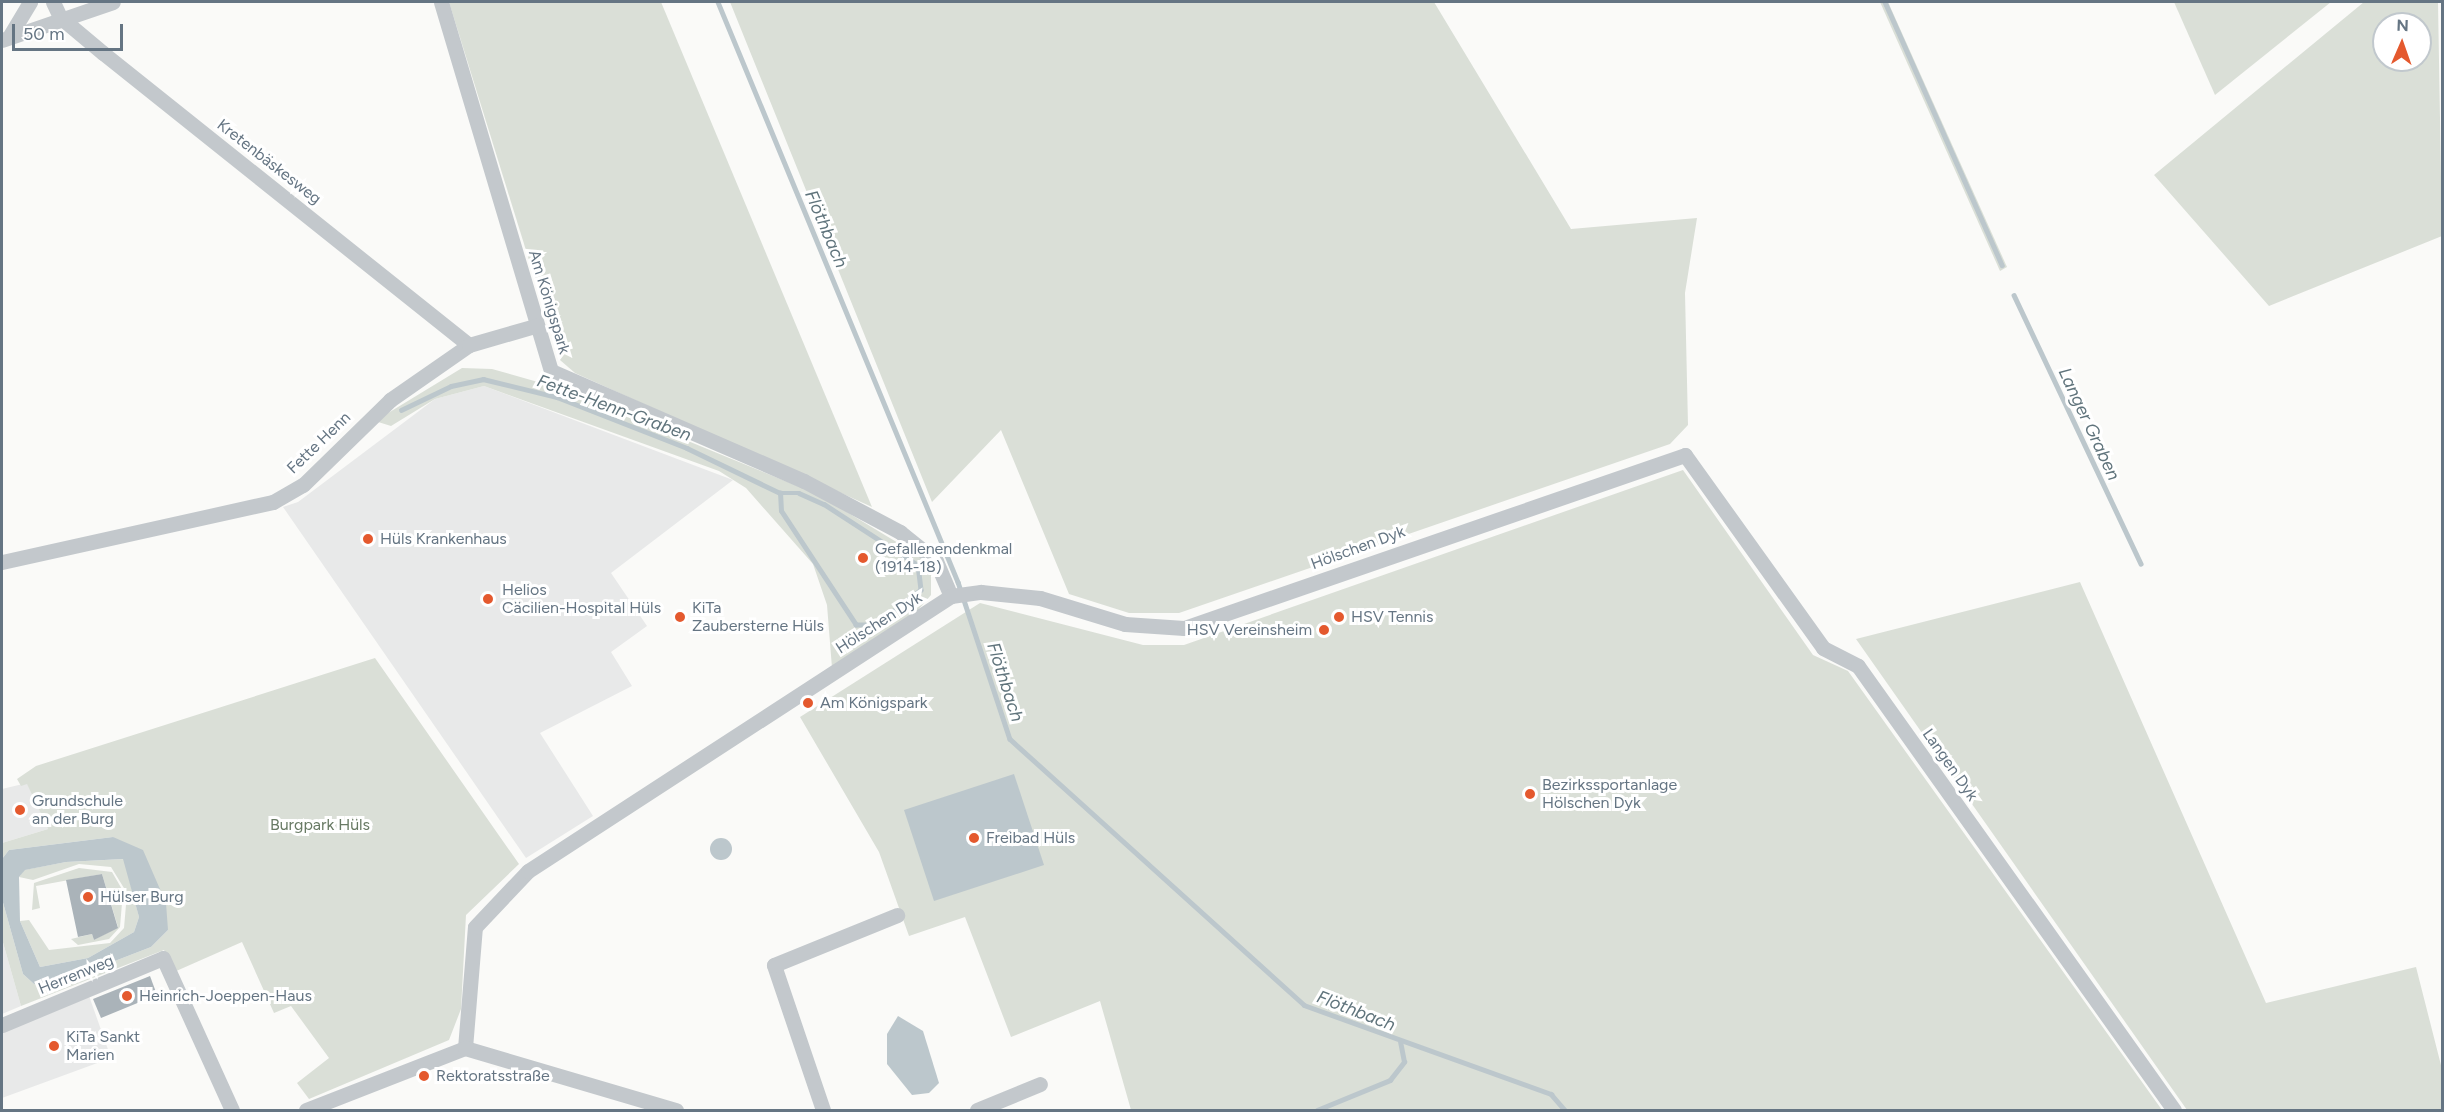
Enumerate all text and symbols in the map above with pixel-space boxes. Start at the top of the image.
scale bar [15,12,126,50]
north arrow [2372,12,2432,72]
text: N [2396,16,2409,35]
text: 50 m [23,23,65,45]
street label: Kretenbäskesweg [213,115,325,209]
water label: Flöthbach [800,187,852,271]
street label: Am Königspark [524,248,574,356]
water label: Langer Graben [2053,364,2125,484]
water label: Fette-Henn-Graben [534,370,694,446]
street label: Fette Henn [283,408,355,478]
street label: Hölschen Dyk [1308,522,1408,574]
place label: Hüls Krankenhaus [380,529,507,549]
marker: Hüls Krankenhaus [361,532,375,546]
place label: Gefallenendenkmal (1914-18) [875,539,1012,577]
marker: Gefallenendenkmal (1914-18) [856,551,870,565]
place label: Helios Cäcilien-Hospital Hüls [502,580,661,618]
street label: Hölschen Dyk [832,588,926,658]
marker: Helios Cäcilien-Hospital Hüls [479,590,497,608]
place label: KiTa Zaubersterne Hüls [692,598,824,636]
place label: HSV Tennis [1351,607,1433,627]
marker: KiTa Zaubersterne Hüls [673,610,687,624]
marker: HSV Tennis [1332,610,1346,624]
place label: HSV Vereinsheim [1187,620,1312,640]
marker: HSV Vereinsheim [1317,623,1331,637]
water label: Flöthbach [982,640,1028,724]
place label: Am Königspark [820,693,928,713]
marker: Am Königspark [801,696,815,710]
street label: Langen Dyk [1918,725,1982,805]
place label: Bezirkssportanlage Hölschen Dyk [1542,775,1677,813]
marker: Bezirkssportanlage Hölschen Dyk [1523,787,1537,801]
place label: Grundschule an der Burg [32,791,123,829]
marker: Grundschule an der Burg [13,803,27,817]
park label: Burgpark Hüls [270,815,370,835]
place label: Freibad Hüls [986,828,1075,848]
marker: Freibad Hüls [967,831,981,845]
place label: Hülser Burg [100,887,184,907]
marker: Hülser Burg [81,890,95,904]
street label: Herrenweg [36,951,116,999]
place label: Heinrich-Joeppen-Haus [139,986,312,1006]
water label: Flöthbach [1314,986,1398,1036]
marker: Heinrich-Joeppen-Haus [120,989,134,1003]
place label: KiTa Sankt Marien [66,1027,140,1065]
marker: KiTa Sankt Marien [47,1039,61,1053]
place label: Rektoratsstraße [436,1066,550,1086]
marker: Rektoratsstraße [417,1069,431,1083]

